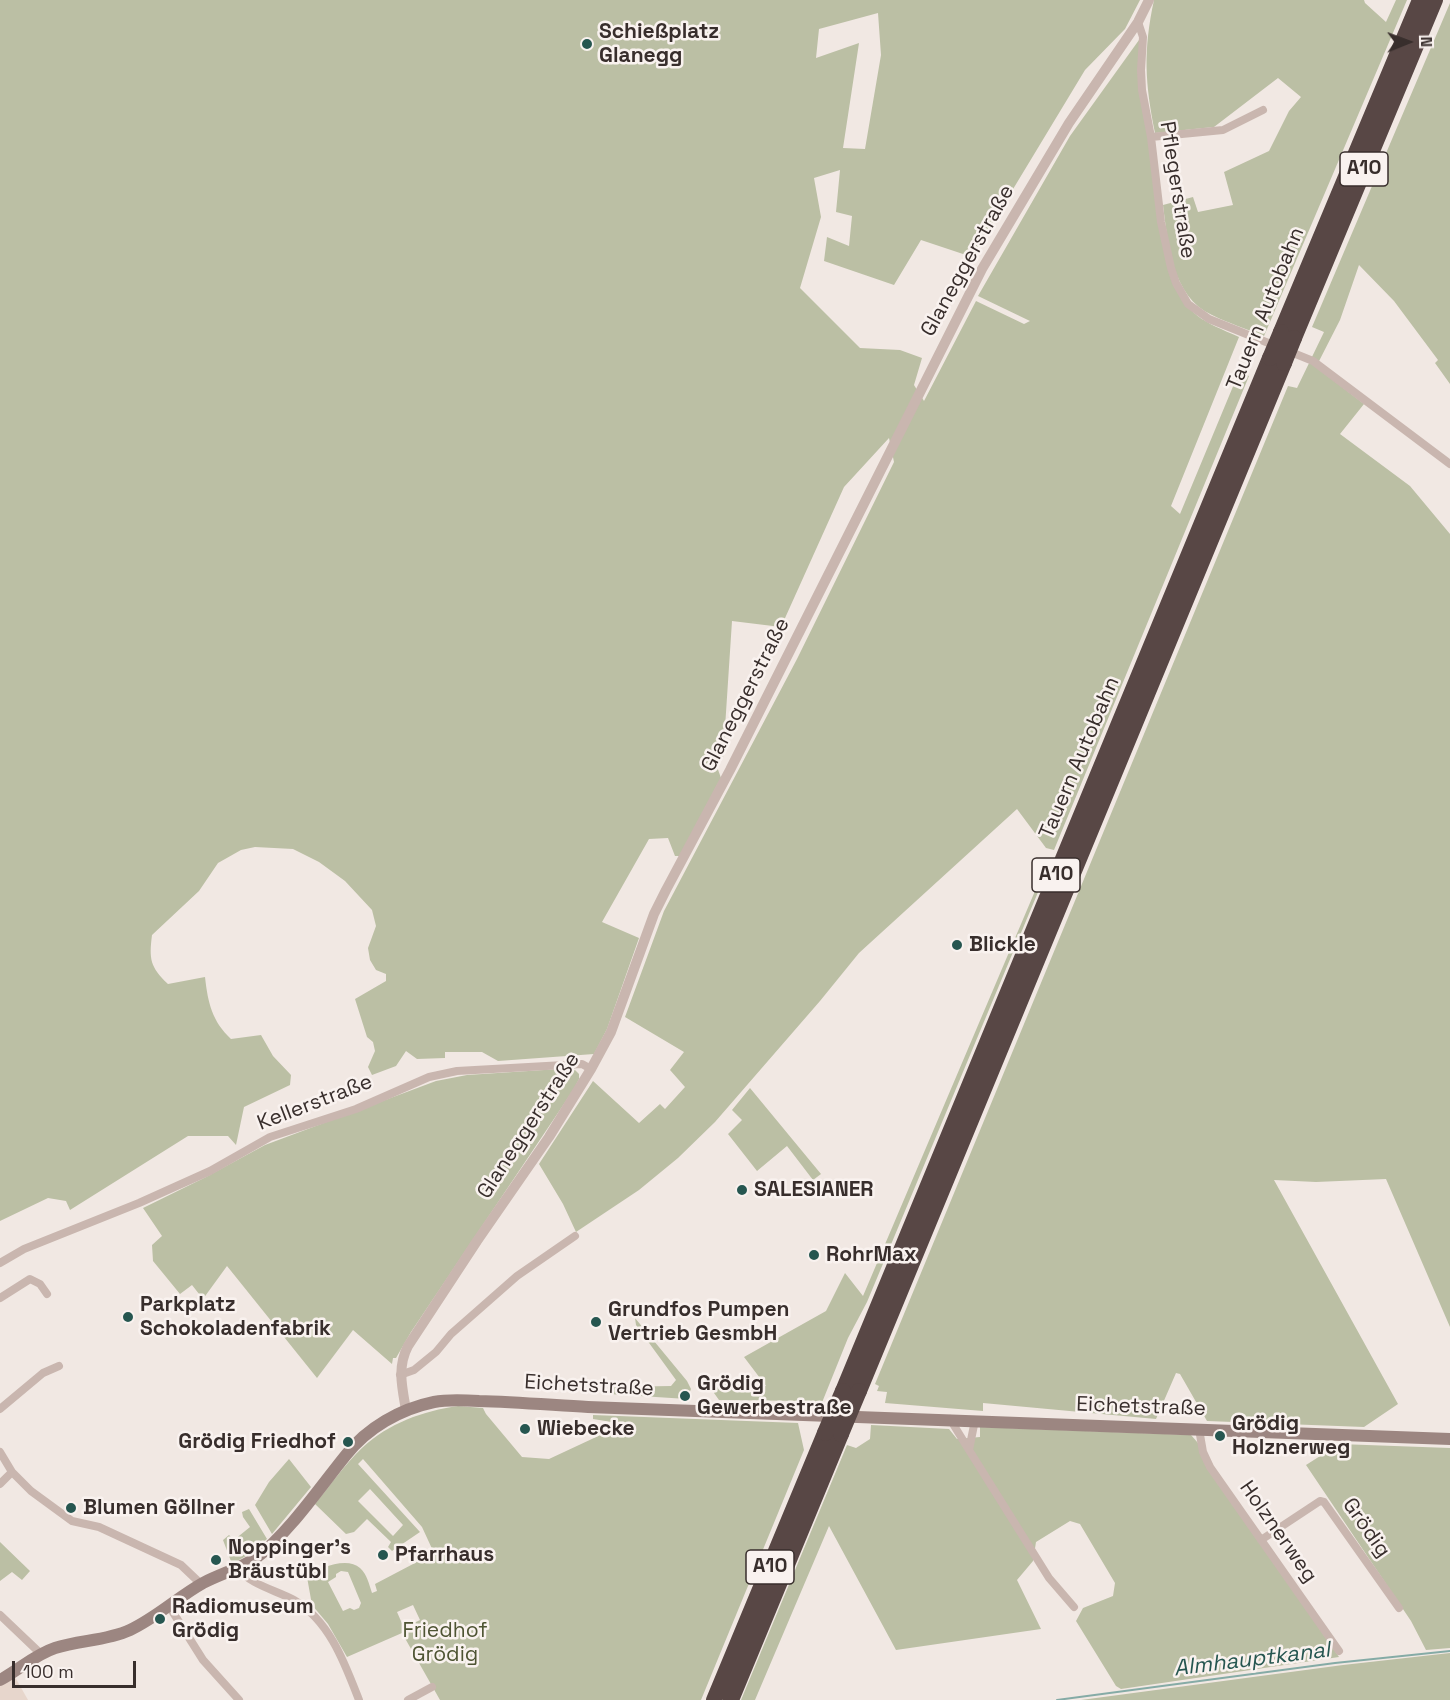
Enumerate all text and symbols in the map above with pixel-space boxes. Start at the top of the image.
north arrow [1378,12,1438,72]
place label: Schießplatz Glanegg [599,19,719,69]
text: N [1416,36,1437,47]
marker: Schießplatz Glanegg [580,37,594,51]
street label: Pflegerstraße [1154,120,1200,260]
road number: A10 [1340,152,1388,186]
street label: Glaneggerstraße [916,181,1020,341]
street label: Tauern Autobahn [1222,224,1310,394]
street label: Glaneggerstraße [696,614,796,776]
street label: Tauern Autobahn [1035,673,1125,843]
road number: A10 [1032,858,1080,892]
place label: Blickle [969,932,1036,958]
marker: Blickle [950,938,964,952]
street label: Glaneggerstraße [472,1048,586,1204]
street label: Kellerstraße [254,1070,376,1136]
place label: SALESIANER [754,1177,874,1203]
marker: SALESIANER [735,1183,749,1197]
place label: RohrMax [826,1242,916,1268]
marker: RohrMax [807,1248,821,1262]
place label: Parkplatz Schokoladenfabrik [140,1292,331,1342]
place label: Grundfos Pumpen Vertrieb GesmbH [608,1297,790,1347]
marker: Parkplatz Schokoladenfabrik [121,1310,135,1324]
marker: Grundfos Pumpen Vertrieb GesmbH [589,1315,603,1329]
street label: Eichetstraße [524,1370,654,1402]
place label: Grödig Gewerbestraße [697,1371,852,1421]
marker: Grödig Gewerbestraße [678,1389,692,1403]
street label: Eichetstraße [1076,1392,1206,1422]
place label: Grödig Holznerweg [1232,1411,1350,1461]
place label: Wiebecke [537,1416,635,1442]
marker: Wiebecke [518,1422,532,1436]
place label: Grödig Friedhof [178,1429,336,1455]
marker: Grödig Holznerweg [1213,1429,1227,1443]
marker: Grödig Friedhof [341,1435,355,1449]
street label: Holznerweg [1234,1476,1322,1588]
street label: Grödig [1337,1494,1395,1562]
place label: Blumen Göllner [83,1495,235,1521]
marker: Blumen Göllner [64,1501,78,1515]
place label: Noppinger's Bräustübl [228,1535,351,1585]
place label: Pfarrhaus [395,1542,494,1568]
marker: Pfarrhaus [376,1548,390,1562]
road number: A10 [746,1550,794,1584]
marker: Noppinger's Bräustübl [209,1553,223,1567]
place label: Radiomuseum Grödig [172,1594,314,1644]
marker: Radiomuseum Grödig [153,1612,167,1626]
park label: Friedhof Grödig [402,1618,488,1668]
water label: Almhauptkanal [1172,1637,1332,1683]
scale bar [15,1649,140,1687]
text: 100 m [23,1660,74,1683]

